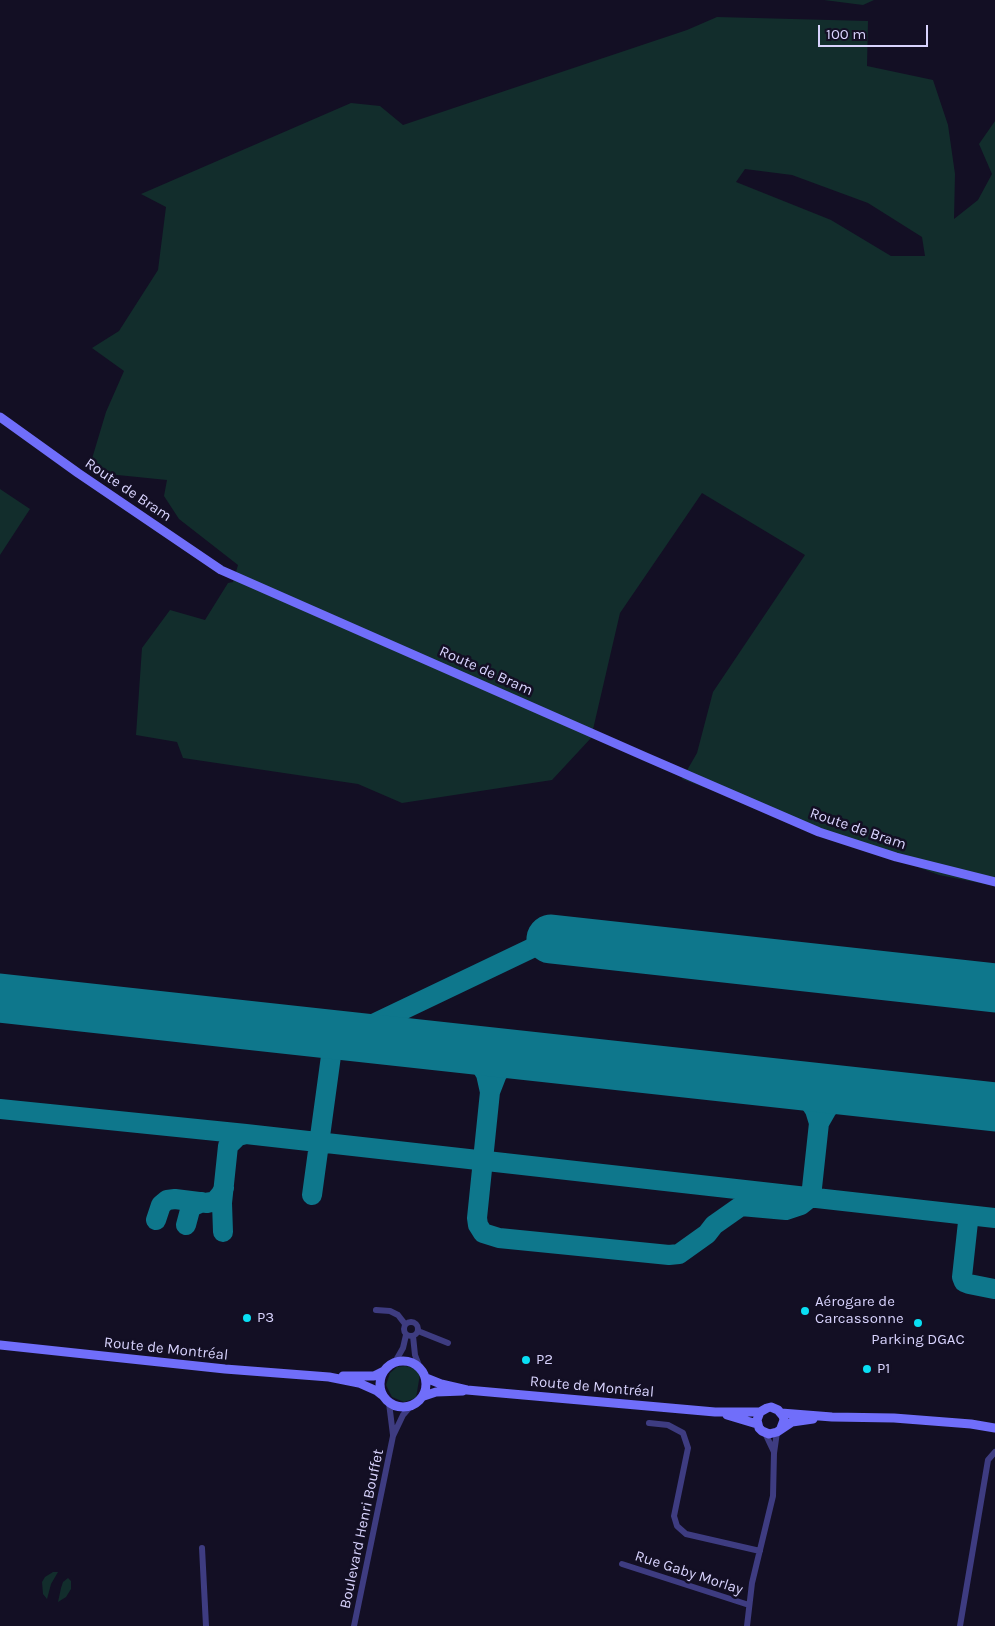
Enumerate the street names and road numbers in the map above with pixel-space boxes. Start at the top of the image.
street label: Route de Bram [81,454,175,526]
street label: Route de Bram [436,642,536,700]
street label: Route de Bram [808,804,908,854]
street label: Route de Montréal [103,1334,229,1364]
street label: Route de Montréal [529,1373,655,1401]
street label: Boulevard Henri Bouffet [336,1448,388,1610]
street label: Rue Gaby Morlay [633,1547,745,1599]

